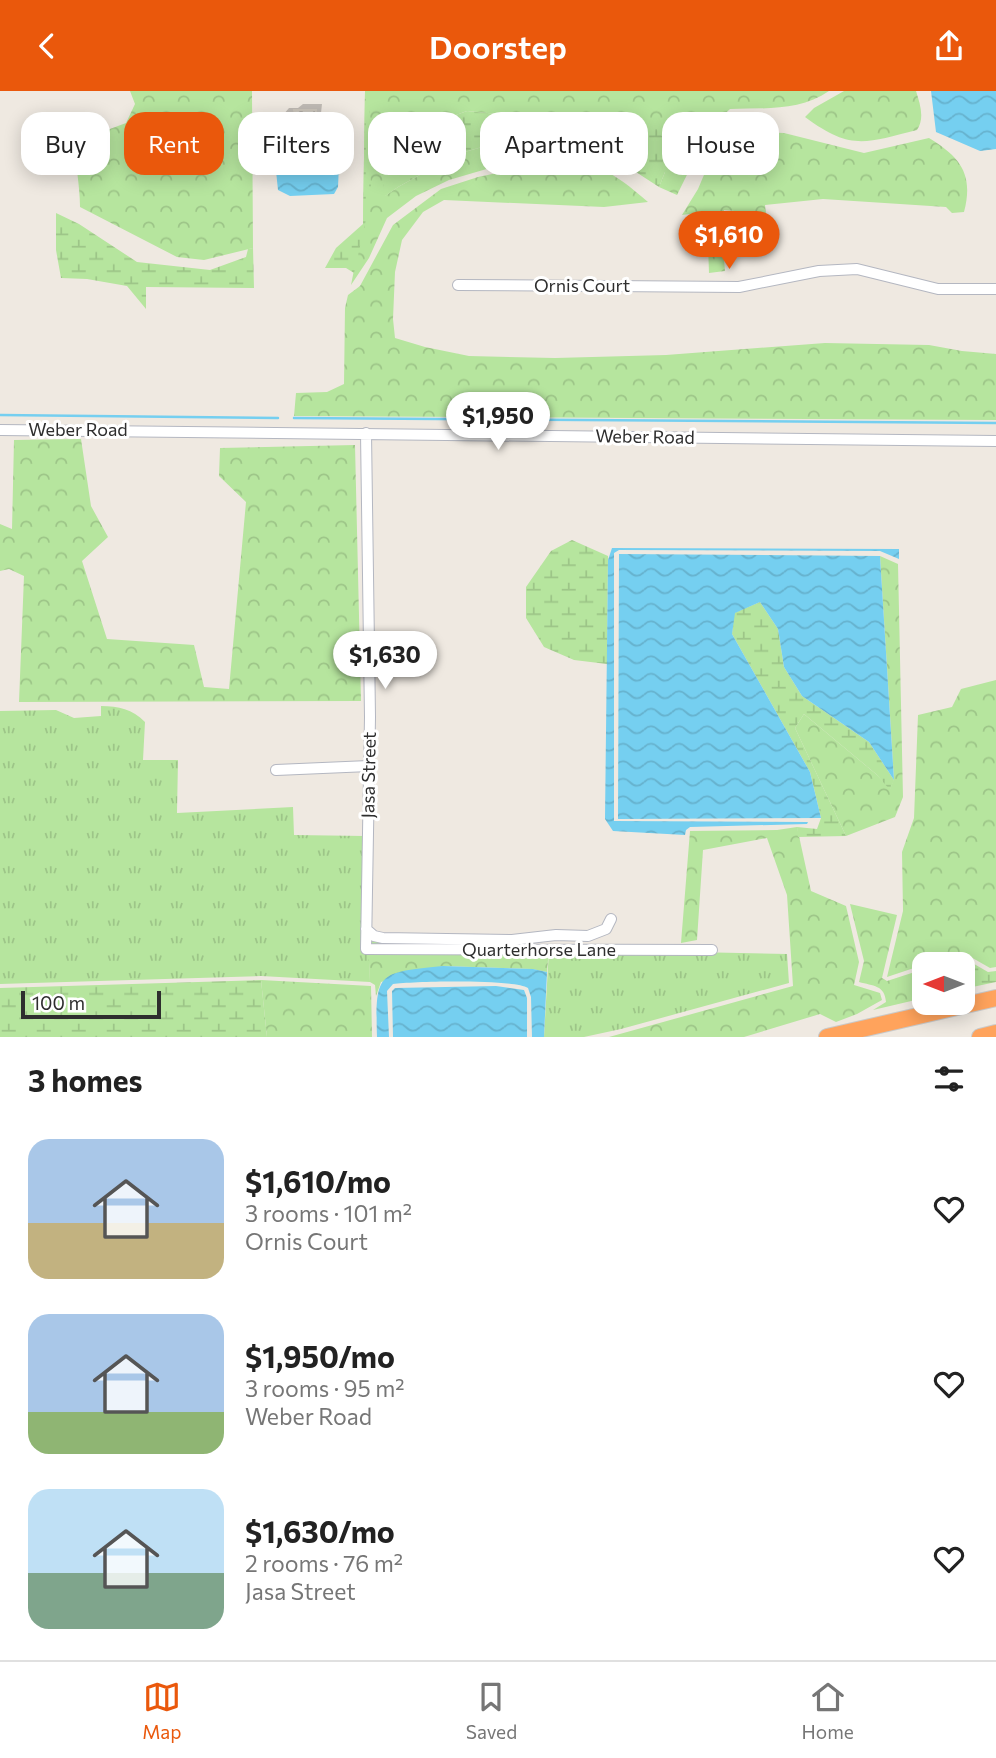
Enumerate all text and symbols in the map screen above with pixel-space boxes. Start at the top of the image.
text: Doorstep [429,26,567,66]
icon: back [28,27,66,65]
icon: share [930,27,968,65]
chip: Buy [21,112,110,175]
chip: Rent [124,112,224,175]
chip: Filters [238,112,354,175]
chip: New [368,112,466,175]
chip: Apartment [480,112,648,175]
chip: House [662,112,779,175]
pin: $1,610 [672,211,786,271]
text: $1,610 [695,220,763,248]
street label: Ornis Court [534,274,630,296]
pin: $1,950 [441,393,555,452]
text: $1,950 [462,401,534,429]
street label: Weber Road [28,418,128,440]
street label: Weber Road [595,424,695,448]
pin: $1,630 [328,631,442,691]
text: $1,630 [349,640,421,668]
street label: Jasa Street [356,732,380,818]
street label: Quarterhorse Lane [462,938,616,960]
north arrow [912,952,975,1015]
map controls [912,952,975,1015]
scale bar [21,988,161,1020]
text: 100 m [32,991,85,1014]
icon: filters [930,1060,968,1098]
text: 3 homes [28,1061,142,1098]
text: $1,610/mo [245,1162,391,1199]
icon: home [84,1167,168,1251]
icon: heart [930,1190,968,1228]
text: 3 rooms · 101 m² [245,1199,412,1227]
text: Ornis Court [245,1227,368,1255]
text: $1,950/mo [245,1337,395,1374]
icon: home [84,1342,168,1426]
icon: heart [930,1365,968,1403]
text: 3 rooms · 95 m² [245,1374,404,1402]
text: Weber Road [245,1402,372,1430]
text: $1,630/mo [245,1512,395,1549]
icon: home [84,1517,168,1601]
icon: heart [930,1540,968,1578]
text: 2 rooms · 76 m² [245,1549,403,1577]
text: Jasa Street [245,1577,356,1605]
tab: Map [142,1678,181,1743]
tab: Saved [466,1678,517,1743]
tab: Home [802,1678,854,1743]

